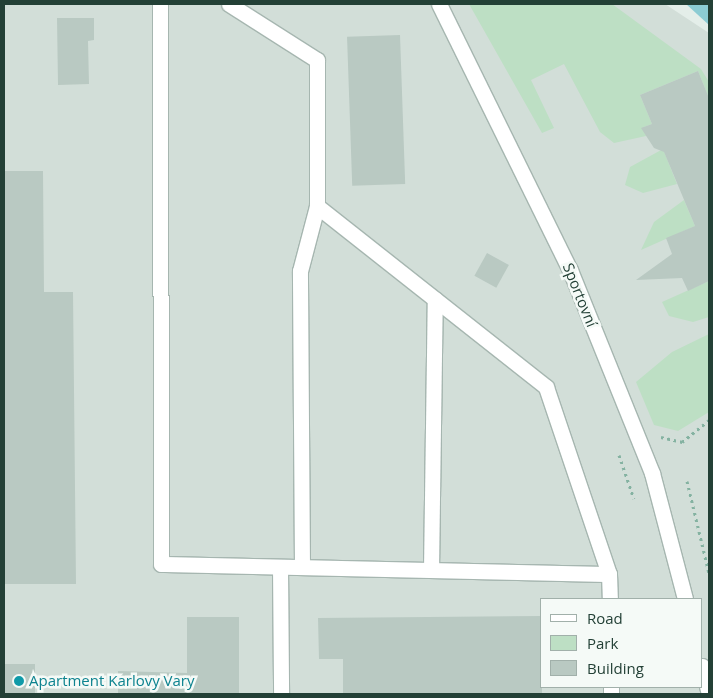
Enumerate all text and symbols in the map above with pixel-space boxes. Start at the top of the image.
street label: Sportovní [559,260,601,330]
legend [540,598,703,688]
text: Road [587,608,623,628]
text: Park [587,633,618,653]
text: Building [587,658,644,678]
place label: Apartment Karlovy Vary [29,672,195,690]
marker: Apartment Karlovy Vary [13,675,25,687]

